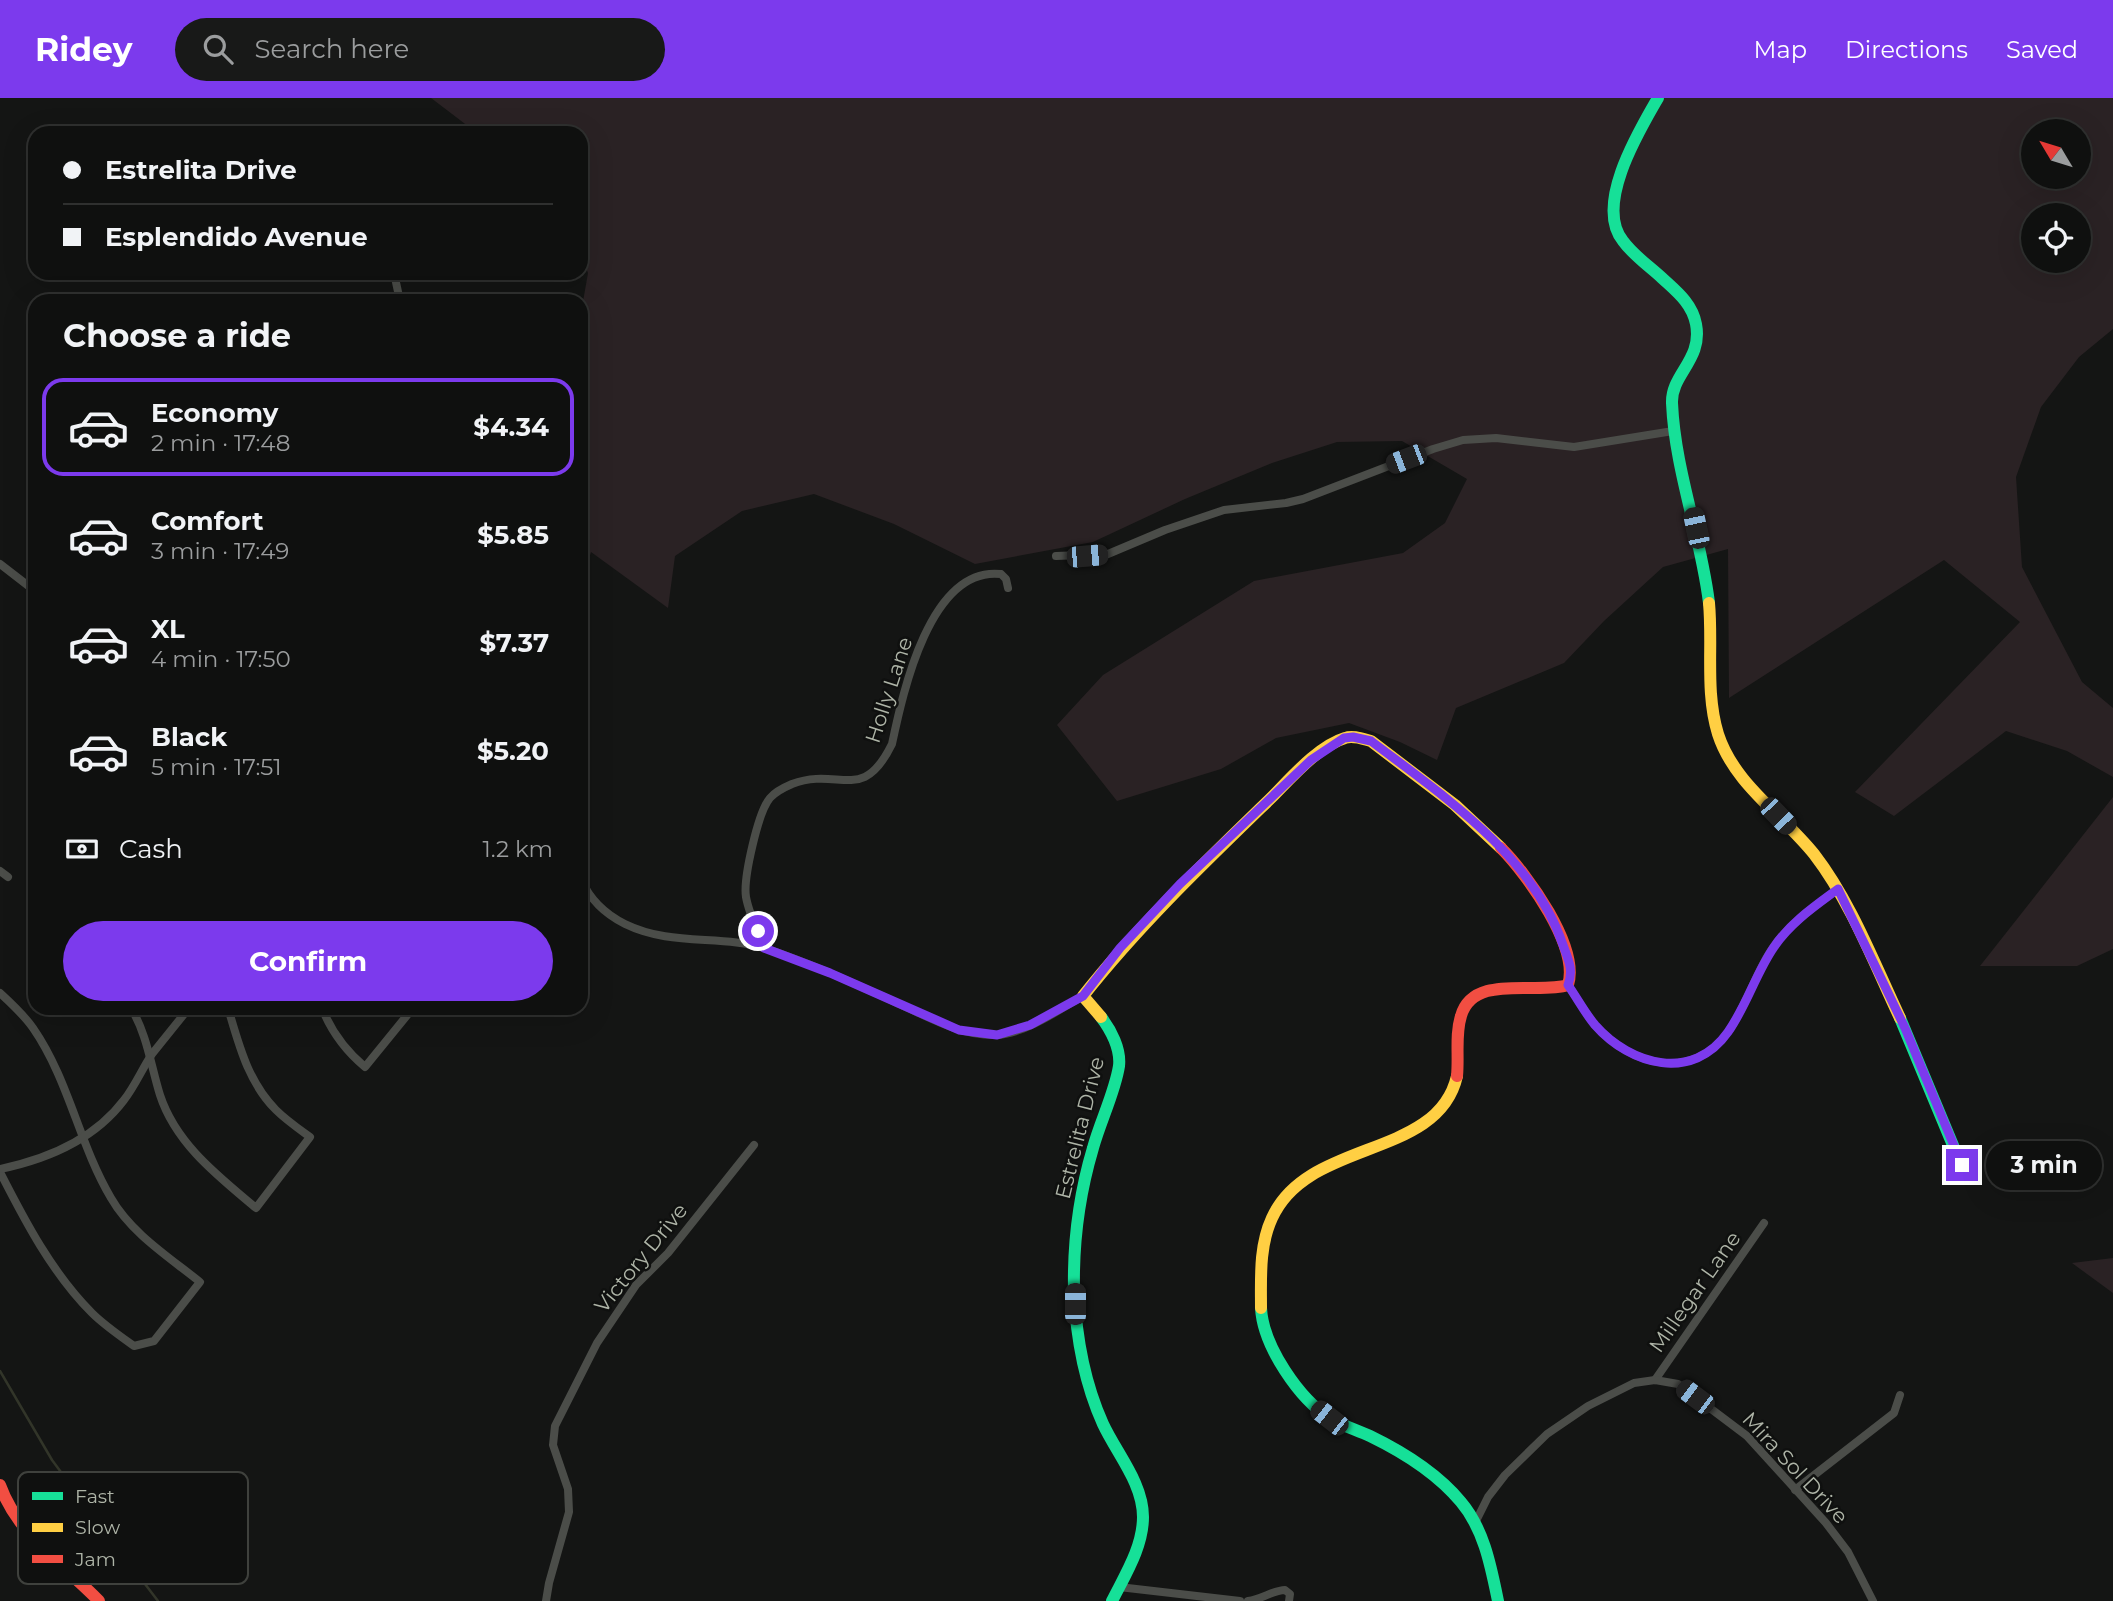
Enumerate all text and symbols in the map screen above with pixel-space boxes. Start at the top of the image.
search box [175,18,665,81]
text: Ridey [35,29,133,69]
icon: search [199,30,237,68]
text: Search here [255,33,409,65]
text: Map [1754,35,1807,64]
text: Directions [1845,35,1968,64]
text: Saved [2006,35,2078,64]
north arrow [2021,119,2091,189]
map controls [2021,119,2091,273]
text: Estrelita Drive [105,154,297,186]
button: locate [2021,203,2091,273]
text: Esplendido Avenue [105,221,368,253]
text: Choose a ride [63,316,291,355]
icon: car [67,396,130,459]
text: Economy [151,397,278,429]
text: $4.34 [473,411,549,443]
text: 2 min · 17:48 [151,429,290,457]
car [1383,442,1430,476]
icon: car [67,504,130,567]
text: Comfort [151,505,263,537]
car [1682,505,1711,551]
text: $5.85 [477,519,549,551]
text: 3 min · 17:49 [151,537,289,565]
car [1066,544,1109,568]
icon: car [67,612,130,675]
text: XL [151,613,185,645]
text: $7.37 [479,627,549,659]
street label: Holly Lane [860,634,917,746]
text: 4 min · 17:50 [151,645,291,673]
icon: car [67,720,130,783]
text: Black [151,721,227,753]
text: $5.20 [477,735,549,767]
text: 5 min · 17:51 [151,753,282,781]
car [1756,794,1801,838]
icon: cash [63,830,101,868]
text: Cash [119,833,183,865]
text: 1.2 km [483,835,553,863]
route start [742,915,774,947]
button: Confirm [63,921,553,1001]
street label: Estrelita Drive [1050,1054,1109,1202]
callout: 3 min [1986,1140,2102,1190]
route end [1946,1149,1978,1181]
text: 3 min [2010,1151,2078,1179]
street label: Victory Drive [589,1198,692,1317]
street label: Millegar Lane [1644,1226,1746,1357]
car [1065,1283,1086,1325]
car [1672,1376,1719,1418]
car [1306,1397,1353,1439]
street label: Mira Sol Drive [1737,1407,1853,1529]
legend [18,1472,248,1584]
text: Fast [75,1485,115,1508]
text: Slow [75,1516,120,1539]
text: Jam [74,1548,116,1571]

